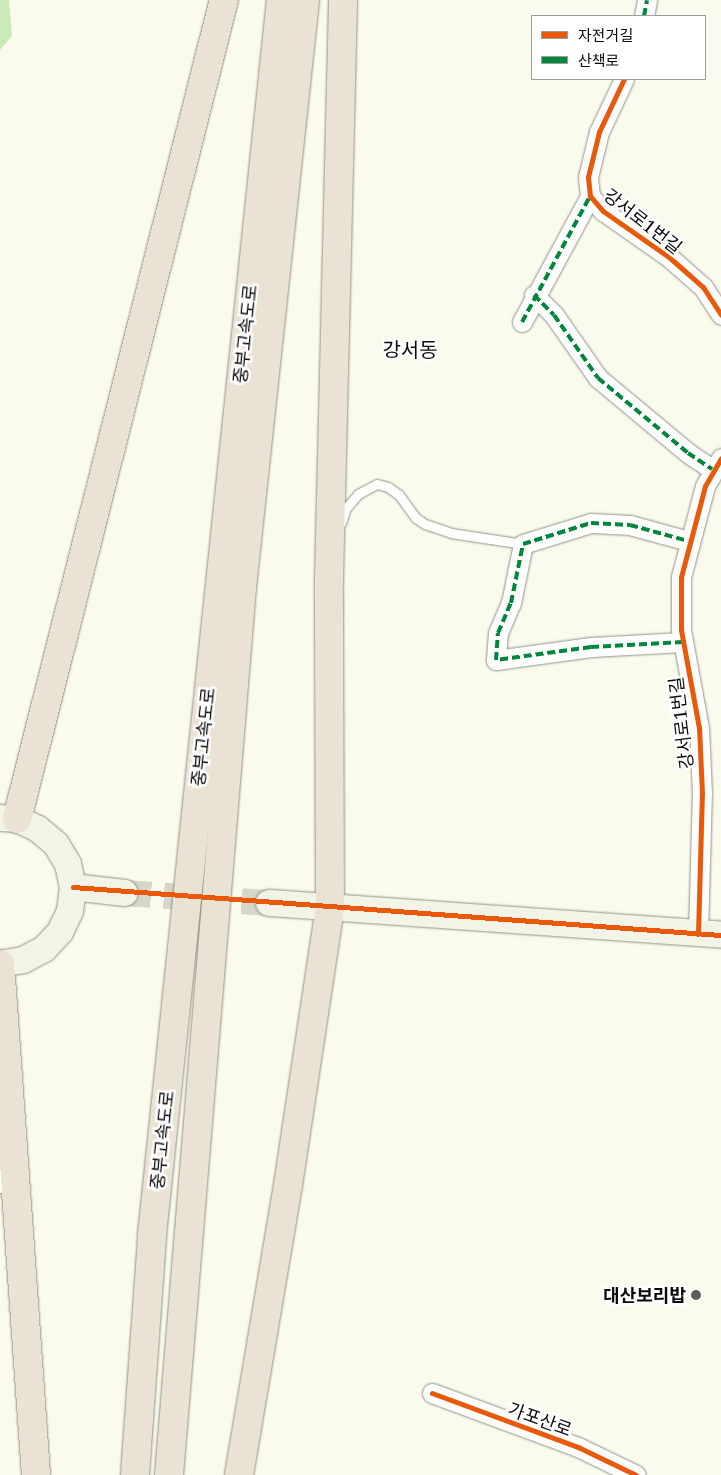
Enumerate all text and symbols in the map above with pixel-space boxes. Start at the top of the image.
legend [531,15,706,80]
text: 자전거길 [578,25,633,45]
text: 산책로 [578,50,619,70]
street label: 강서로1번길 [600,184,686,258]
street label: 중부고속도로 [229,283,261,385]
district label: 강서동 [382,337,438,361]
street label: 강서로1번길 [665,676,697,770]
street label: 중부고속도로 [187,686,219,788]
street label: 중부고속도로 [146,1089,178,1191]
place label: 대산보리밥 [603,1284,686,1306]
marker: 대산보리밥 [690,1289,702,1301]
street label: 가포산로 [505,1398,575,1440]

